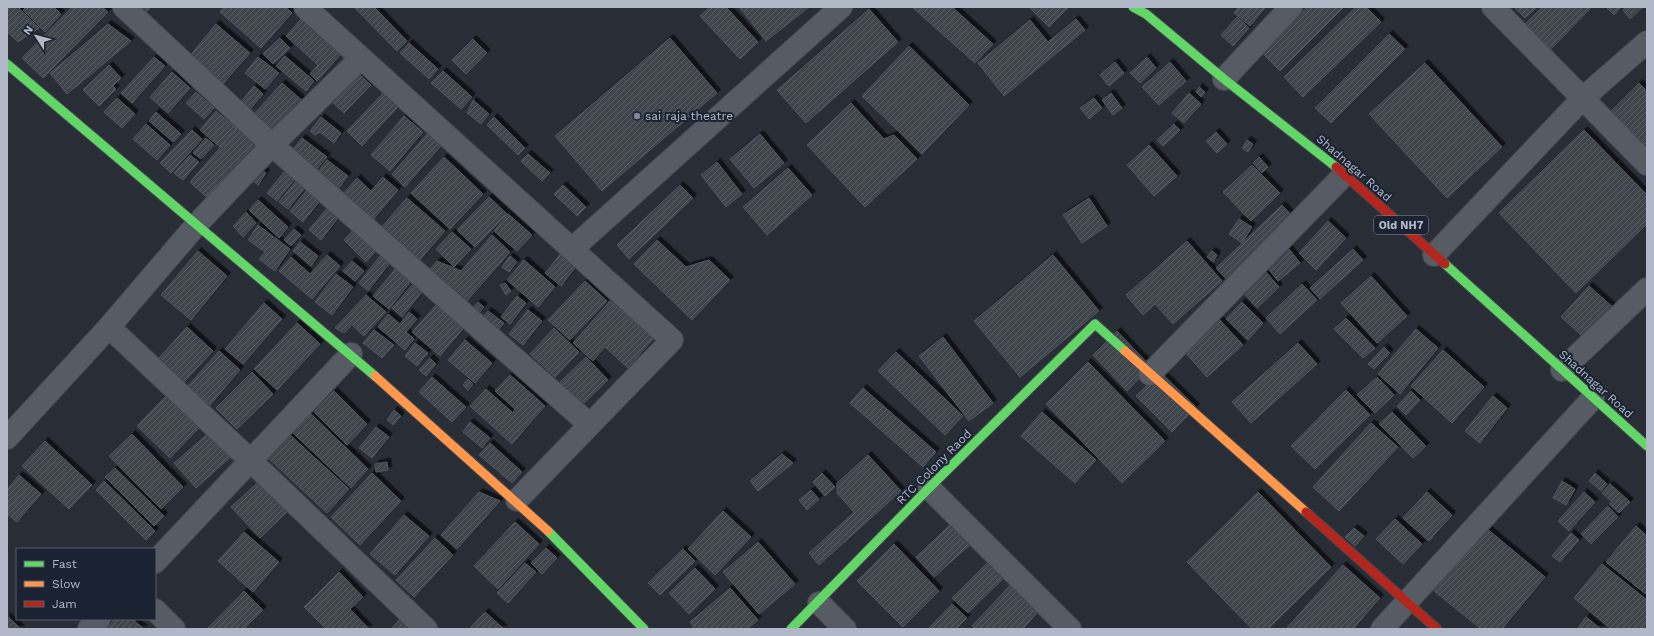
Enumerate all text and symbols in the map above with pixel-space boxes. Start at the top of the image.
north arrow [16,16,56,56]
text: N [21,23,36,38]
place label: sai raja theatre [645,109,733,123]
marker: sai raja theatre [632,111,642,121]
street label: Shadnagar Road [1314,132,1394,204]
road number: Old NH7 [1374,216,1428,234]
street label: Shadnagar Road [1556,347,1636,421]
street label: RTC Colony Raod [894,427,974,507]
legend [16,548,156,620]
text: Fast [52,557,77,571]
text: Slow [52,577,80,591]
text: Jam [52,597,77,611]

